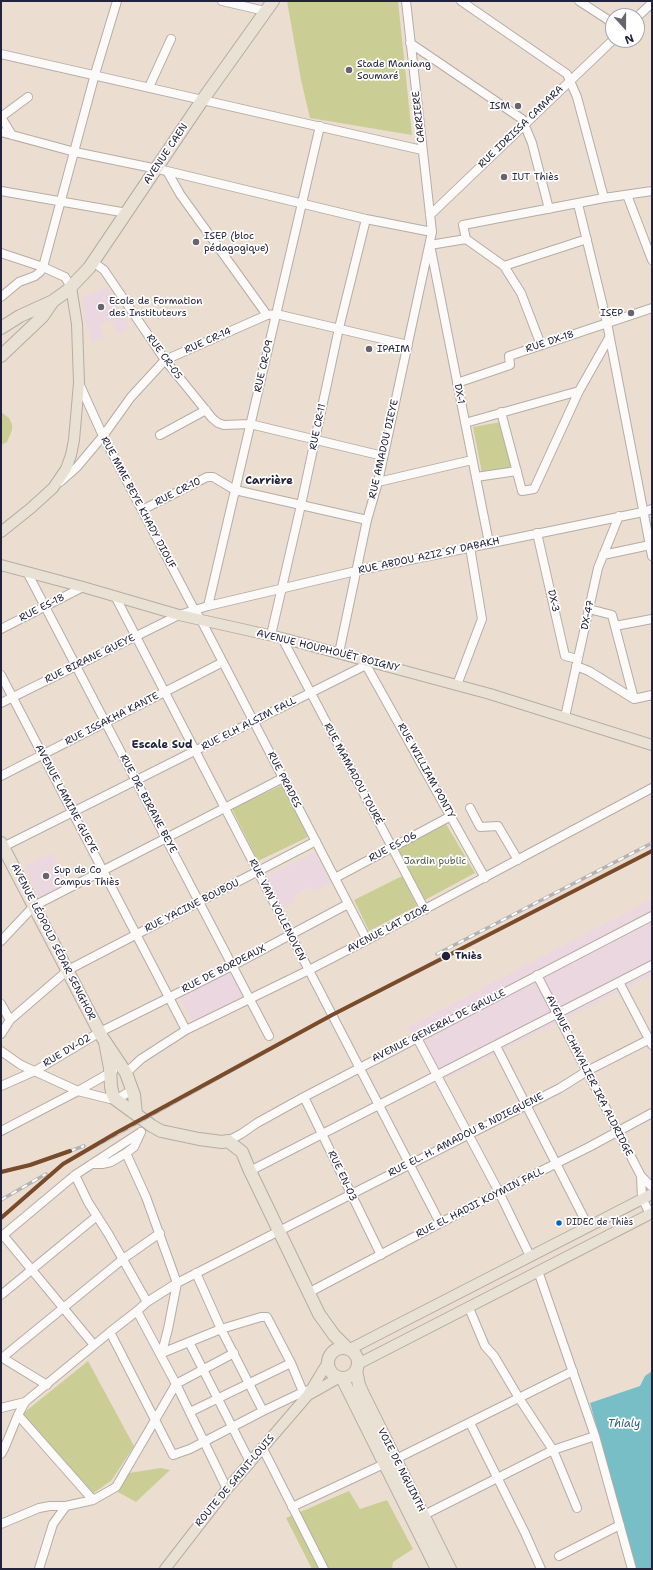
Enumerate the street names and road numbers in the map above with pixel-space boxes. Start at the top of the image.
street label: RUE IDRISSA CAMARA [476,83,566,171]
street label: CARRIERE [410,91,428,143]
street label: AVENUE CAEN [141,121,191,187]
street label: RUE CR-14 [183,325,233,357]
street label: RUE DX-18 [524,329,576,355]
street label: RUE CR-05 [144,332,184,382]
street label: RUE CR-09 [252,339,276,393]
street label: DX-1 [451,383,467,405]
street label: RUE AMADOU DIEYE [367,398,401,500]
street label: RUE CR-11 [307,403,329,451]
street label: RUE MME BEYE KHADY DIOUF [98,435,178,571]
street label: RUE CR-10 [153,475,203,509]
street label: RUE ABDOU AZIZ SY DABAKH [357,535,501,577]
street label: DX-3 [545,589,561,613]
street label: RUE ES-18 [17,591,67,625]
street label: DX-47 [579,599,597,631]
street label: AVENUE HOUPHOUËT BOIGNY [255,627,401,675]
street label: RUE BIRANE GUEYE [43,632,137,686]
street label: RUE ISSAKHA KANTE [63,690,161,748]
street label: RUE ELH ALSIM FALL [200,695,298,753]
street label: RUE MAMADOU TOURÉ [321,721,385,827]
street label: RUE WILLIAM PONTY [395,721,457,821]
street label: AVENUE LAMINE GUEYE [32,743,100,855]
street label: RUE PRADES [265,750,303,810]
street label: RUE DR. BIRANE BEYE [117,753,179,855]
street label: RUE ES-06 [367,829,419,865]
street label: RUE VAN VOLLENOVEN [246,857,308,963]
street label: AVENUE LÉOPOLD SÉDAR SENGHOR [8,862,98,1022]
street label: RUE YACINE BOUBOU [143,877,241,935]
street label: AVENUE LAT DIOR [345,902,431,956]
street label: RUE DE BORDEAUX [180,943,268,995]
street label: AVENUE GENERAL DE GAULLE [370,987,508,1065]
street label: AVENUE CHAVALIER IRA ALDRIDGE [543,993,635,1159]
street label: RUE DV-02 [41,1032,93,1070]
street label: RUE EL. H. AMADOU B. NDIEGUENE [386,1090,546,1180]
street label: RUE EN-03 [325,1149,359,1203]
street label: RUE EL HADJI KOYMIN FALL [414,1165,546,1241]
street label: VOIE DE NGUINTH [375,1426,427,1514]
street label: ROUTE DE SAINT-LOUIS [193,1432,277,1530]

